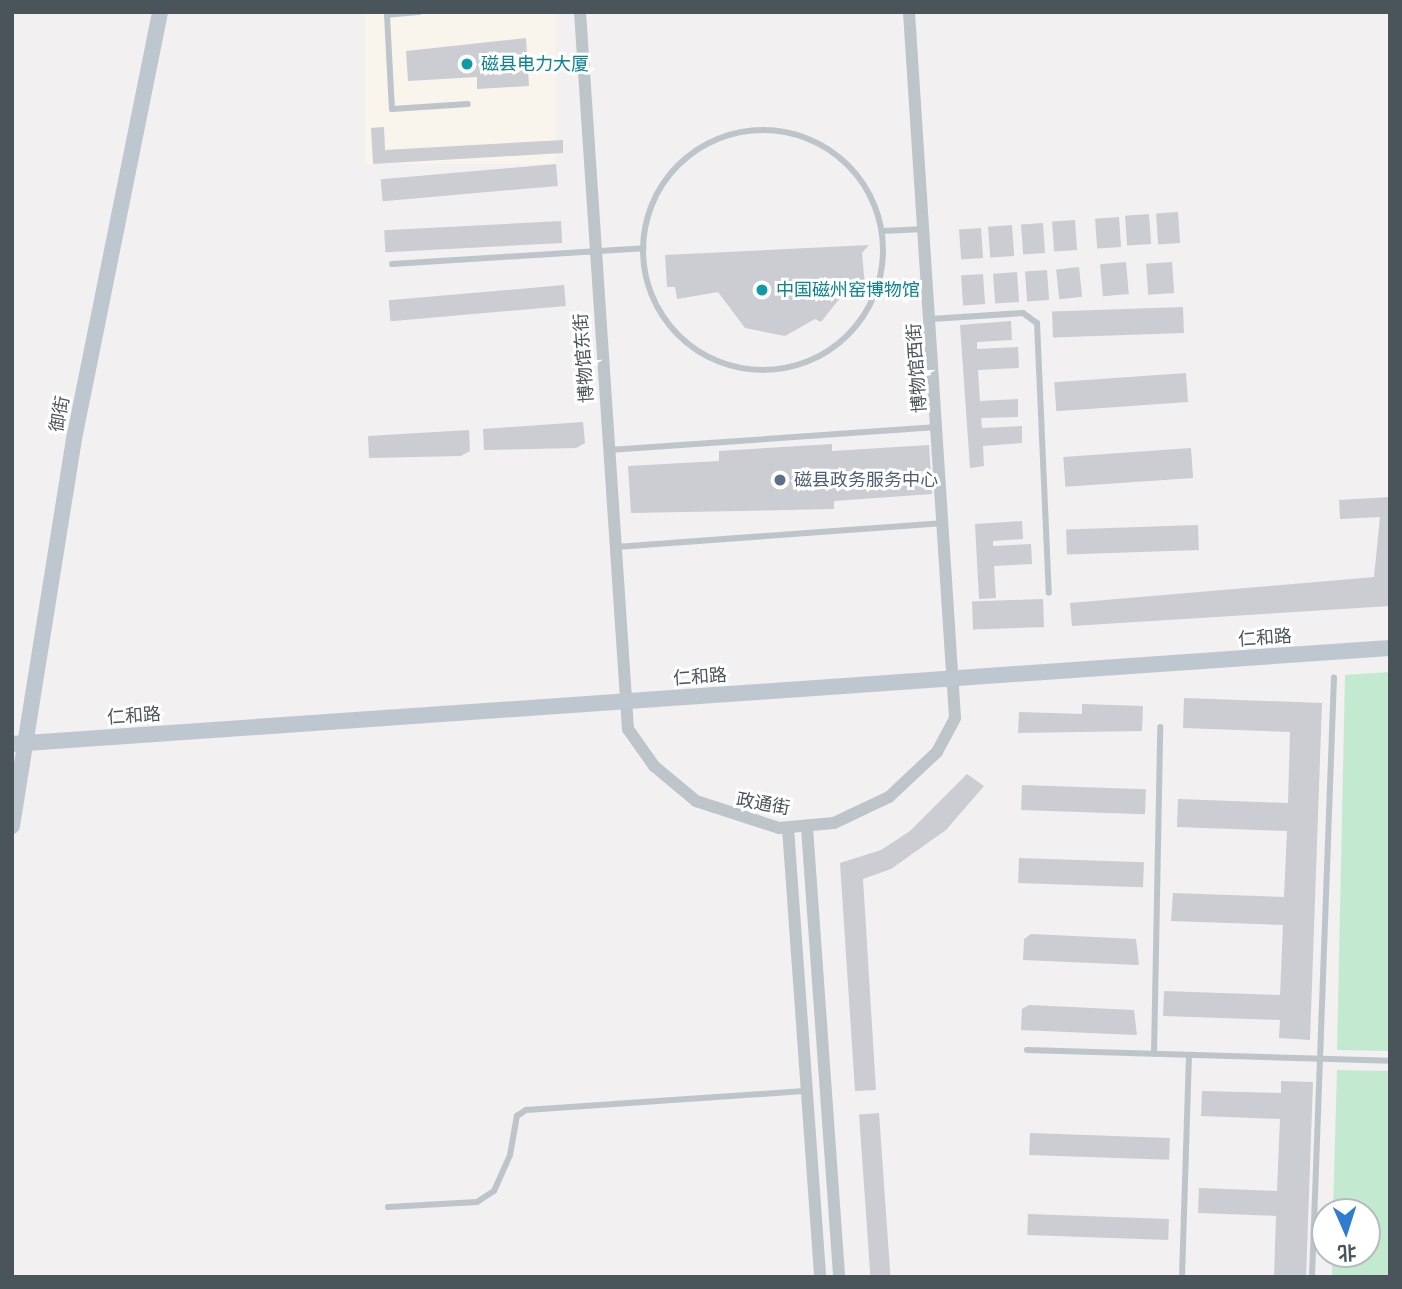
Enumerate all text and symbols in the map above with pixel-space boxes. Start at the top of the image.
place label: 磁县电力大厦 [481,53,589,75]
marker: 磁县电力大厦 [459,56,475,72]
place label: 中国磁州窑博物馆 [776,279,920,301]
marker: 中国磁州窑博物馆 [754,282,770,298]
street label: 博物馆东街 [570,312,598,404]
street label: 博物馆西街 [903,322,931,414]
street label: 御街 [46,394,74,434]
place label: 磁县政务服务中心 [794,469,938,491]
marker: 磁县政务服务中心 [772,472,788,488]
street label: 仁和路 [1237,625,1293,651]
street label: 仁和路 [672,664,728,690]
street label: 仁和路 [106,703,162,729]
street label: 政通街 [735,789,791,819]
north arrow [1311,1198,1381,1268]
text: 北 [1337,1238,1357,1266]

